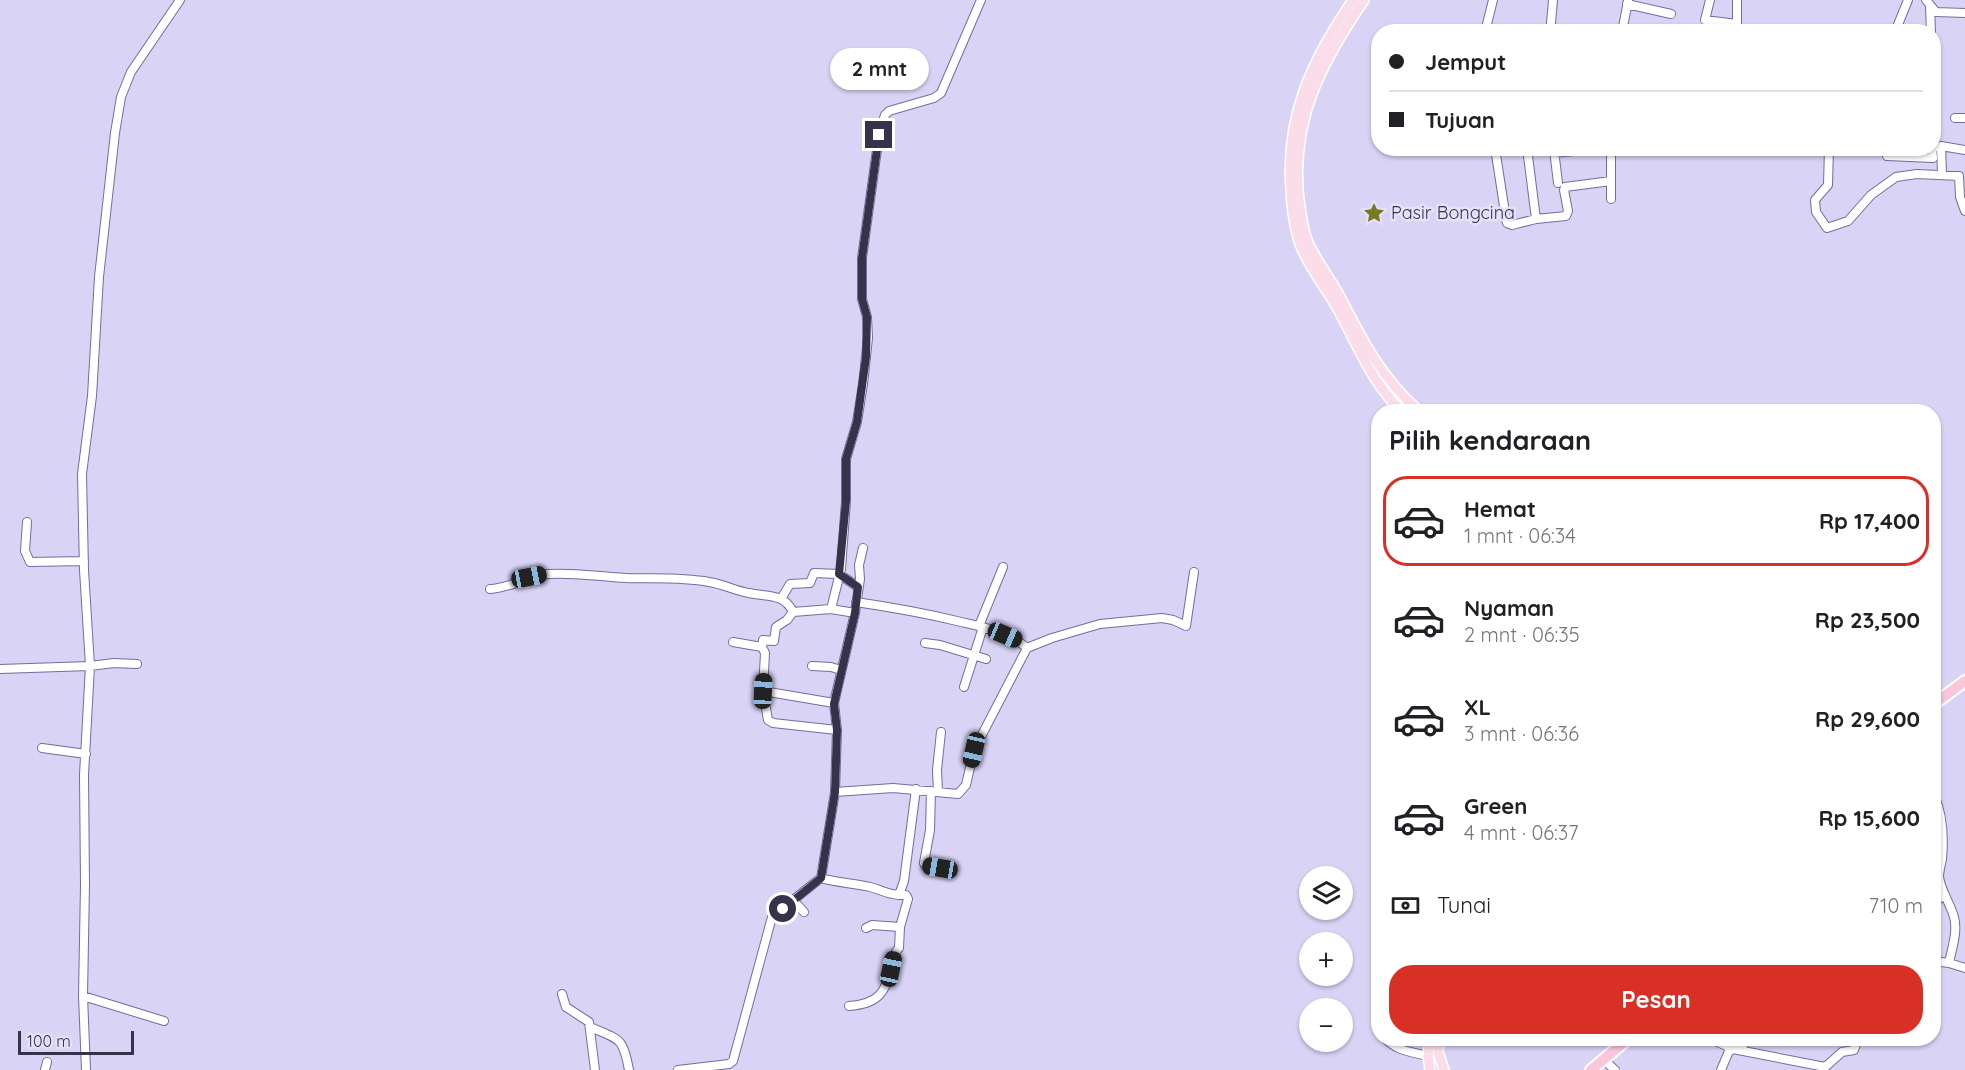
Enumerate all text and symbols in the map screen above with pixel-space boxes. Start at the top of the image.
callout: 2 mnt [830,48,928,90]
text: Jemput [1425,48,1506,76]
text: 2 mnt [852,56,907,81]
text: Tujuan [1425,106,1495,134]
route end [865,121,892,148]
place icon: Pasir Bongcina [1362,201,1386,225]
place label: Pasir Bongcina [1391,201,1515,224]
text: Pilih kendaraan [1389,423,1591,457]
icon: car [1392,494,1446,548]
text: Hemat [1464,495,1536,523]
text: Rp 17,400 [1819,507,1920,535]
text: 1 mnt · 06:34 [1464,523,1576,548]
car [510,565,548,589]
icon: car [1392,593,1446,647]
text: Nyaman [1464,594,1554,622]
text: Rp 23,500 [1815,606,1920,634]
car [985,620,1025,650]
text: 2 mnt · 06:35 [1464,622,1580,647]
car [753,673,773,709]
icon: car [1392,692,1446,746]
text: XL [1464,693,1491,721]
text: Rp 29,600 [1815,705,1920,733]
text: 3 mnt · 06:36 [1464,721,1579,746]
car [961,730,987,770]
icon: car [1392,791,1446,845]
text: Green [1464,792,1527,820]
text: Rp 15,600 [1818,804,1920,832]
text: 4 mnt · 06:37 [1464,820,1579,845]
car [921,856,959,880]
map controls [1299,866,1353,1052]
button: layers [1299,866,1353,920]
icon: cash [1389,889,1422,922]
text: Tunai [1437,891,1491,919]
text: 710 m [1869,893,1923,918]
route start [769,895,796,922]
button: + [1299,932,1353,986]
car [878,950,904,988]
button: Pesan [1389,965,1923,1034]
button: − [1299,998,1353,1052]
scale bar [18,1028,134,1056]
text: 100 m [27,1031,71,1051]

